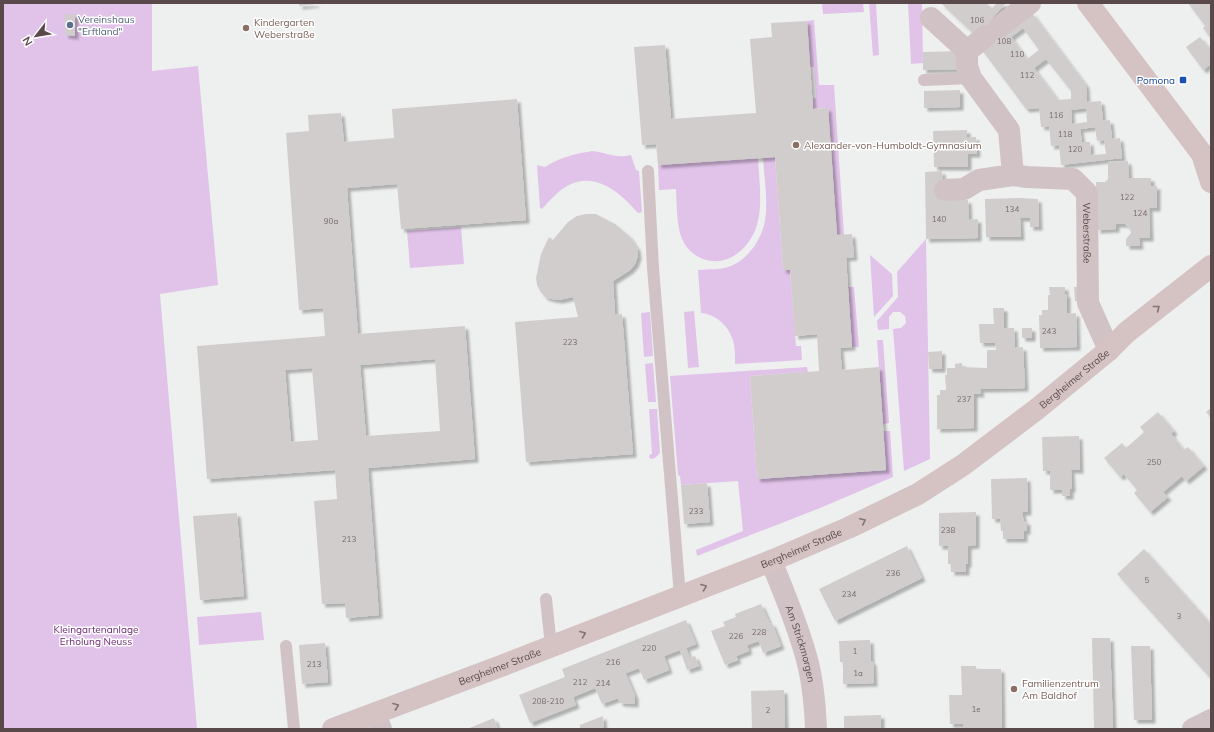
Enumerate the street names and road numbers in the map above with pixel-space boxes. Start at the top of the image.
street label: Weberstraße [1080,203,1094,264]
street label: Bergheimer Straße [1037,346,1112,412]
street label: Bergheimer Straße [759,525,844,571]
street label: Am Strickmorgen [782,603,818,683]
street label: Bergheimer Straße [457,645,543,688]

